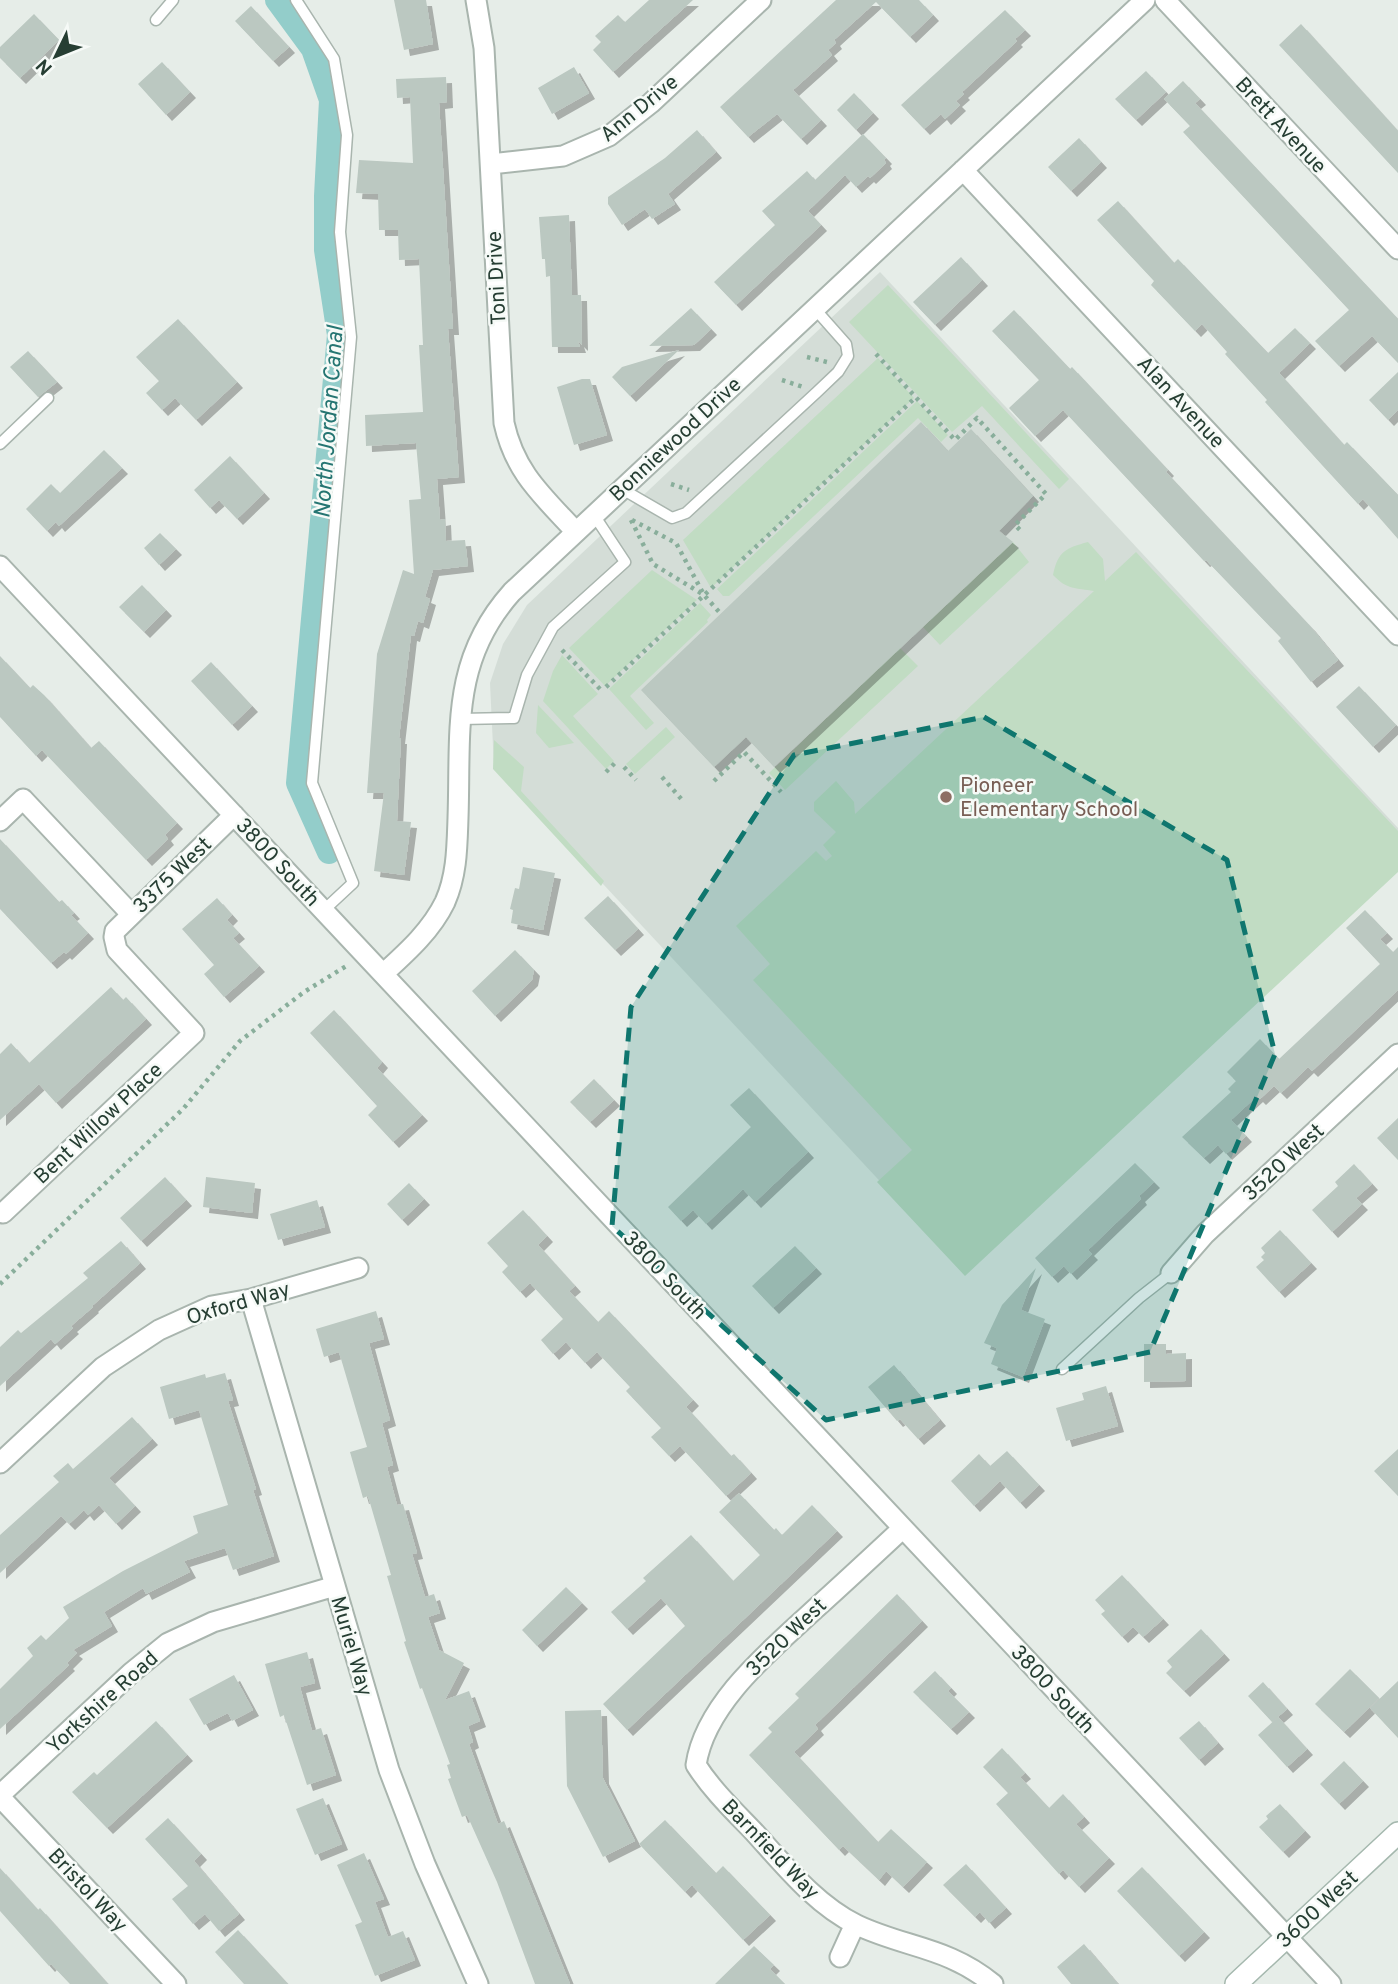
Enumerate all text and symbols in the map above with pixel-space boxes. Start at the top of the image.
north arrow [21,21,91,91]
text: N [32,53,58,79]
street label: Ann Drive [595,69,685,149]
street label: Brett Avenue [1228,72,1332,180]
street label: Toni Drive [482,230,513,325]
water label: North Jordan Canal [309,324,352,519]
street label: Alan Avenue [1130,351,1230,455]
street label: Bonniewood Drive [604,372,748,508]
place label: Pioneer Elementary School [960,773,1138,824]
marker: Pioneer Elementary School [938,789,954,805]
street label: 3800 South [229,813,325,913]
street label: 3375 West [128,832,218,920]
street label: Bent Willow Place [29,1057,169,1191]
street label: 3520 West [1237,1118,1331,1208]
street label: 3800 South [616,1226,712,1326]
street label: Oxford Way [183,1277,293,1332]
street label: Muriel Way [323,1593,378,1700]
street label: 3520 West [741,1593,833,1683]
street label: 3800 South [1004,1640,1100,1740]
street label: Yorkshire Road [41,1646,165,1760]
street label: Barnfield Way [715,1794,825,1906]
street label: Bristol Way [41,1843,133,1939]
street label: 3600 West [1271,1865,1365,1955]

